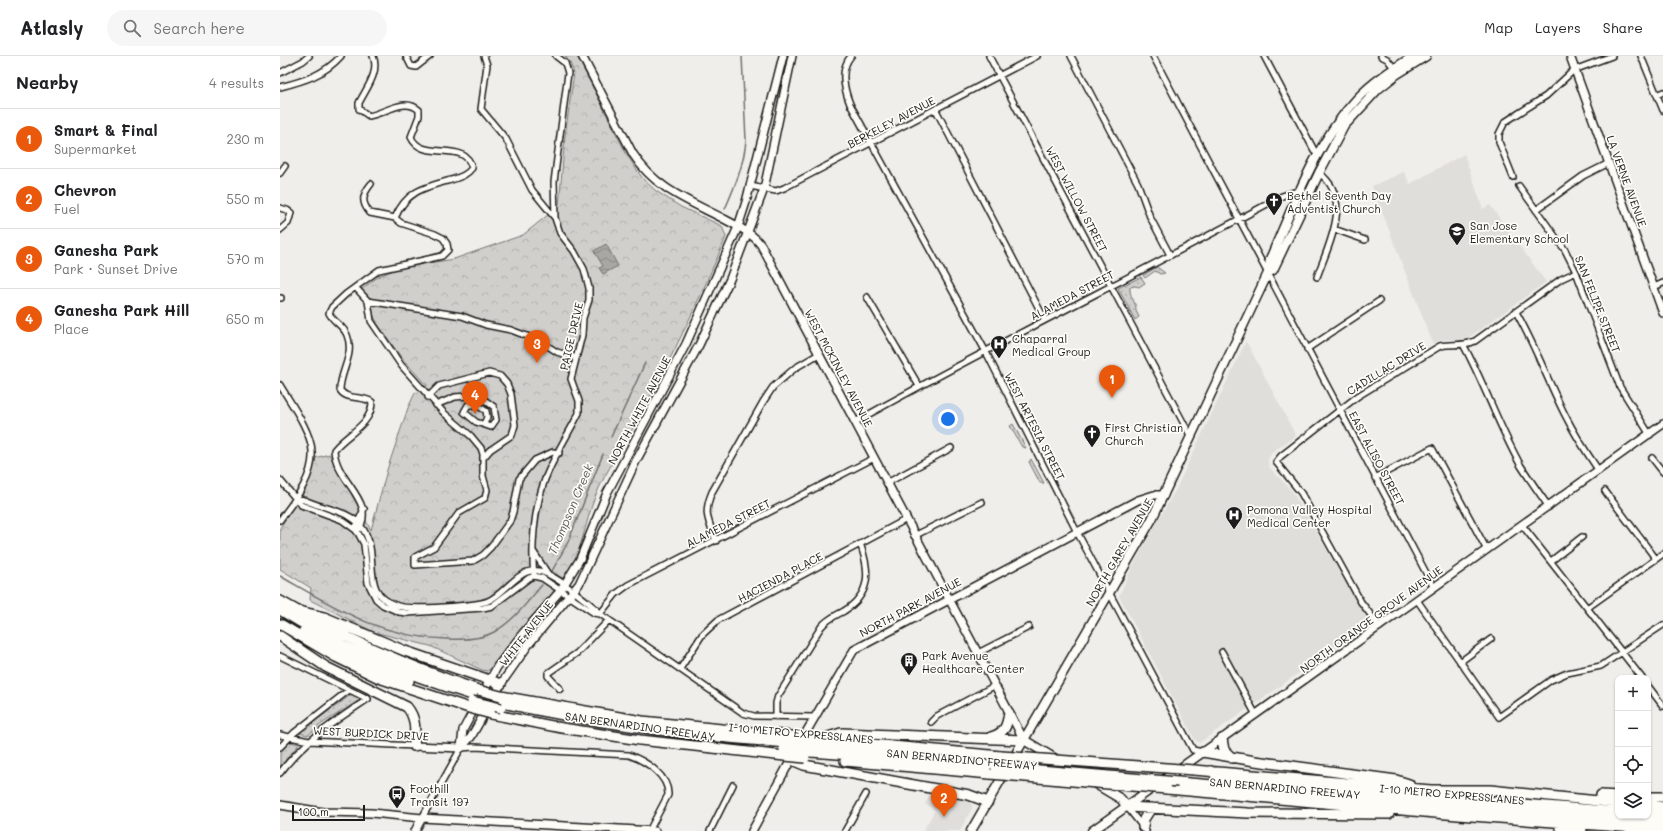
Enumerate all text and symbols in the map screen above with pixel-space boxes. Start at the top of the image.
search box [107,10,387,46]
text: Atlasly [20,15,83,40]
icon: search [121,17,143,39]
text: Search here [153,18,245,38]
text: Map [1484,18,1513,37]
text: Layers [1535,18,1581,37]
text: Share [1603,18,1643,37]
text: Nearby [16,71,78,93]
text: 4 results [209,74,264,91]
street label: BERKELEY AVENUE [845,93,937,151]
text: Smart & Final [54,120,158,140]
text: 1 [26,130,32,147]
text: 230 m [227,130,264,147]
street label: LA VERNE AVENUE [1603,133,1651,229]
text: Supermarket [54,140,137,157]
street label: WEST WILLOW STREET [1043,143,1111,255]
text: Chevron [54,180,116,200]
place label: Bethel Seventh Day Adventist Church [1287,188,1391,216]
text: 2 [25,190,33,207]
text: 550 m [226,190,264,207]
church icon: Bethel Seventh Day Adventist Church [1264,191,1284,216]
text: Fuel [54,200,80,217]
place label: San Jose Elementary School [1470,218,1569,246]
school or university icon: San Jose Elementary School [1447,221,1467,246]
text: Ganesha Park [54,240,159,260]
text: 3 [25,250,33,267]
text: 570 m [227,250,264,267]
street label: SAN FELIPE STREET [1572,253,1624,355]
text: Park · Sunset Drive [54,260,178,277]
street label: ALAMEDA STREET [1027,267,1117,323]
text: Ganesha Park Hill [54,300,189,320]
street label: PAIGE DRIVE [556,301,586,371]
street label: WEST MCKINLEY AVENUE [801,306,877,430]
text: 4 [25,310,33,327]
text: 650 m [226,310,264,327]
text: Place [54,320,89,337]
pin: 3 [524,330,550,363]
place label: Chaparral Medical Group [1012,331,1091,359]
hospital icon: Chaparral Medical Group [989,334,1009,359]
street label: CADILLAC DRIVE [1344,338,1428,398]
street label: NORTH WHITE AVENUE [604,353,674,467]
pin: 1 [1099,365,1125,398]
street label: WEST ARTESIA STREET [1001,370,1069,482]
pin: 4 [462,381,488,414]
street label: EAST ALISO STREET [1346,408,1408,508]
your location [938,409,958,429]
place label: First Christian Church [1105,420,1183,448]
church icon: First Christian Church [1082,423,1102,448]
water label: Thompson Creek [544,461,597,557]
street label: ALAMEDA STREET [683,495,773,551]
street label: NORTH GAREY AVENUE [1082,495,1156,609]
place label: Pomona Valley Hospital Medical Center [1247,502,1372,530]
hospital icon: Pomona Valley Hospital Medical Center [1224,505,1244,530]
street label: HACIENDA PLACE [735,548,825,606]
street label: NORTH ORANGE GROVE AVENUE [1297,562,1445,676]
street label: NORTH PARK AVENUE [857,574,963,640]
street label: WHITE AVENUE [496,597,556,669]
place label: Park Avenue Healthcare Center [922,648,1024,676]
building icon: Park Avenue Healthcare Center [899,651,919,676]
map controls [1615,675,1651,819]
button: + [1615,675,1651,711]
street label: SAN BERNARDINO FREEWAY [564,708,716,744]
button: − [1615,711,1651,747]
street label: I-10 METRO EXPRESSLANES [728,719,874,747]
street label: WEST BURDICK DRIVE [313,722,429,744]
street label: SAN BERNARDINO FREEWAY [886,745,1038,773]
button: locate [1615,747,1651,783]
street label: SAN BERNARDINO FREEWAY [1209,774,1361,802]
street label: I-10 METRO EXPRESSLANES [1379,780,1525,808]
place label: Foothill Transit 197 [410,781,469,809]
button: layers [1615,783,1651,819]
bus stop icon: Foothill Transit 197 [387,784,407,809]
pin: 2 [931,784,957,817]
scale bar [292,803,365,822]
text: 100 m [298,804,329,819]

